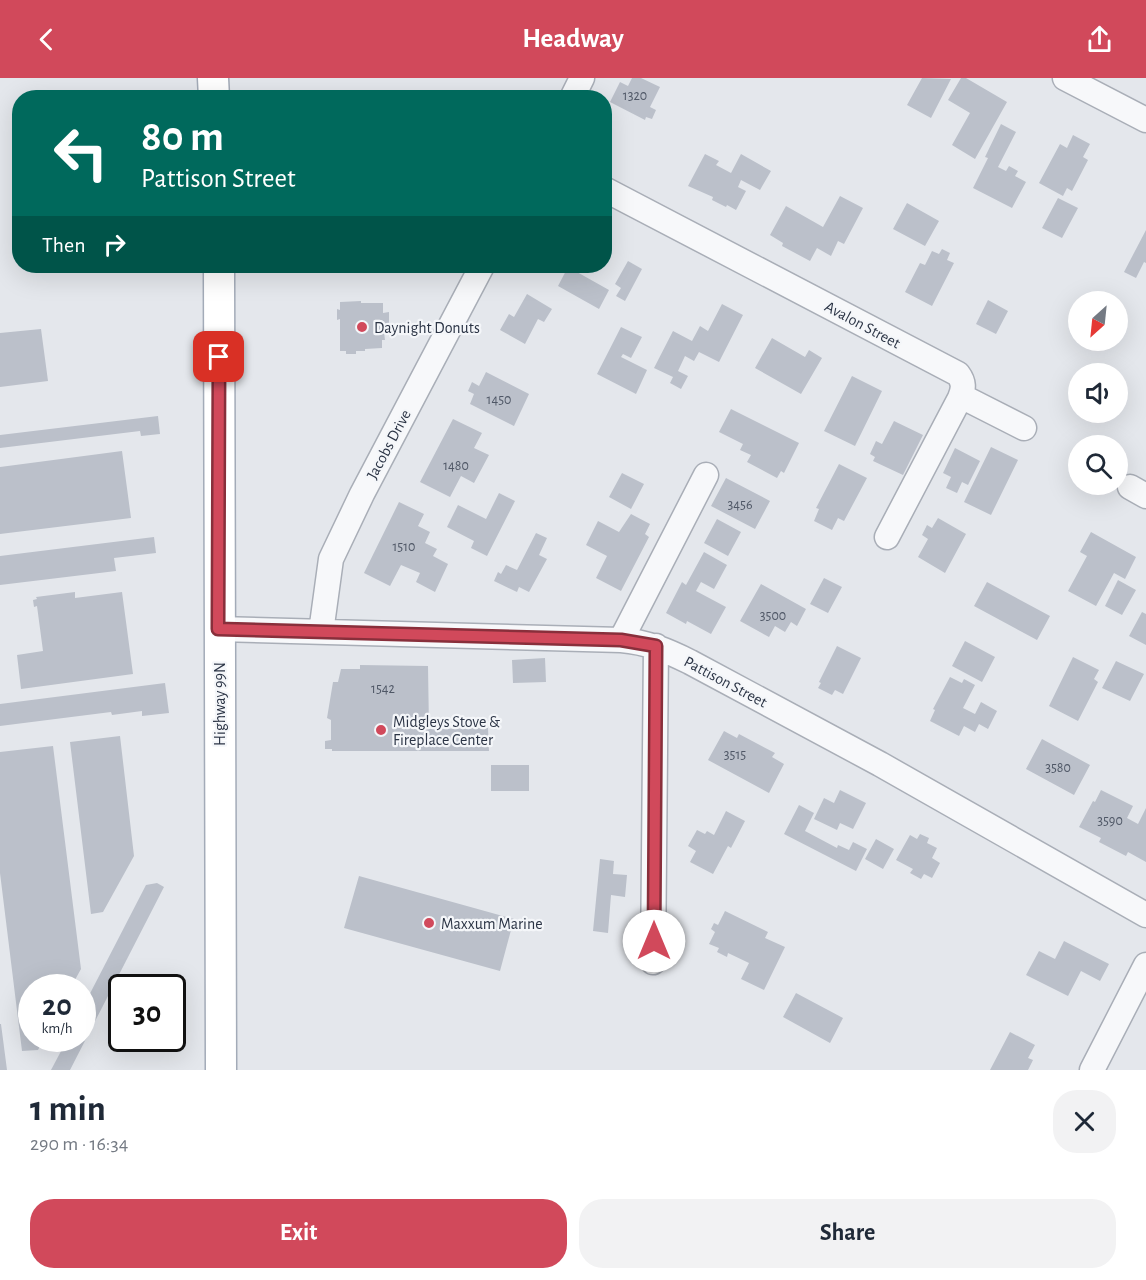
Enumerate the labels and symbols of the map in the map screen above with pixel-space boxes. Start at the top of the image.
house number: 1320 [623,89,647,103]
north arrow [1068,291,1128,351]
street label: Avalon Street [822,298,903,351]
marker: Daynight Donuts [355,320,369,334]
place label: Daynight Donuts [374,320,480,337]
pin [193,331,244,382]
house number: 1450 [487,393,511,407]
street label: Jacobs Drive [364,407,414,482]
house number: 1480 [443,459,469,473]
house number: 3456 [728,498,752,512]
house number: 1510 [393,540,415,554]
house number: 3500 [760,609,786,623]
street label: Pattison Street [681,653,770,710]
street label: Highway 99N [212,662,229,746]
house number: 1542 [371,682,395,696]
place label: Midgleys Stove & Fireplace Center [393,714,500,748]
marker: Midgleys Stove & Fireplace Center [374,723,388,737]
house number: 3515 [724,748,746,762]
house number: 3580 [1045,761,1071,775]
house number: 3590 [1097,814,1123,828]
position arrow [622,909,686,973]
marker: Maxxum Marine [422,916,436,930]
place label: Maxxum Marine [441,916,543,932]
speed limit sign: 30 [108,974,186,1052]

